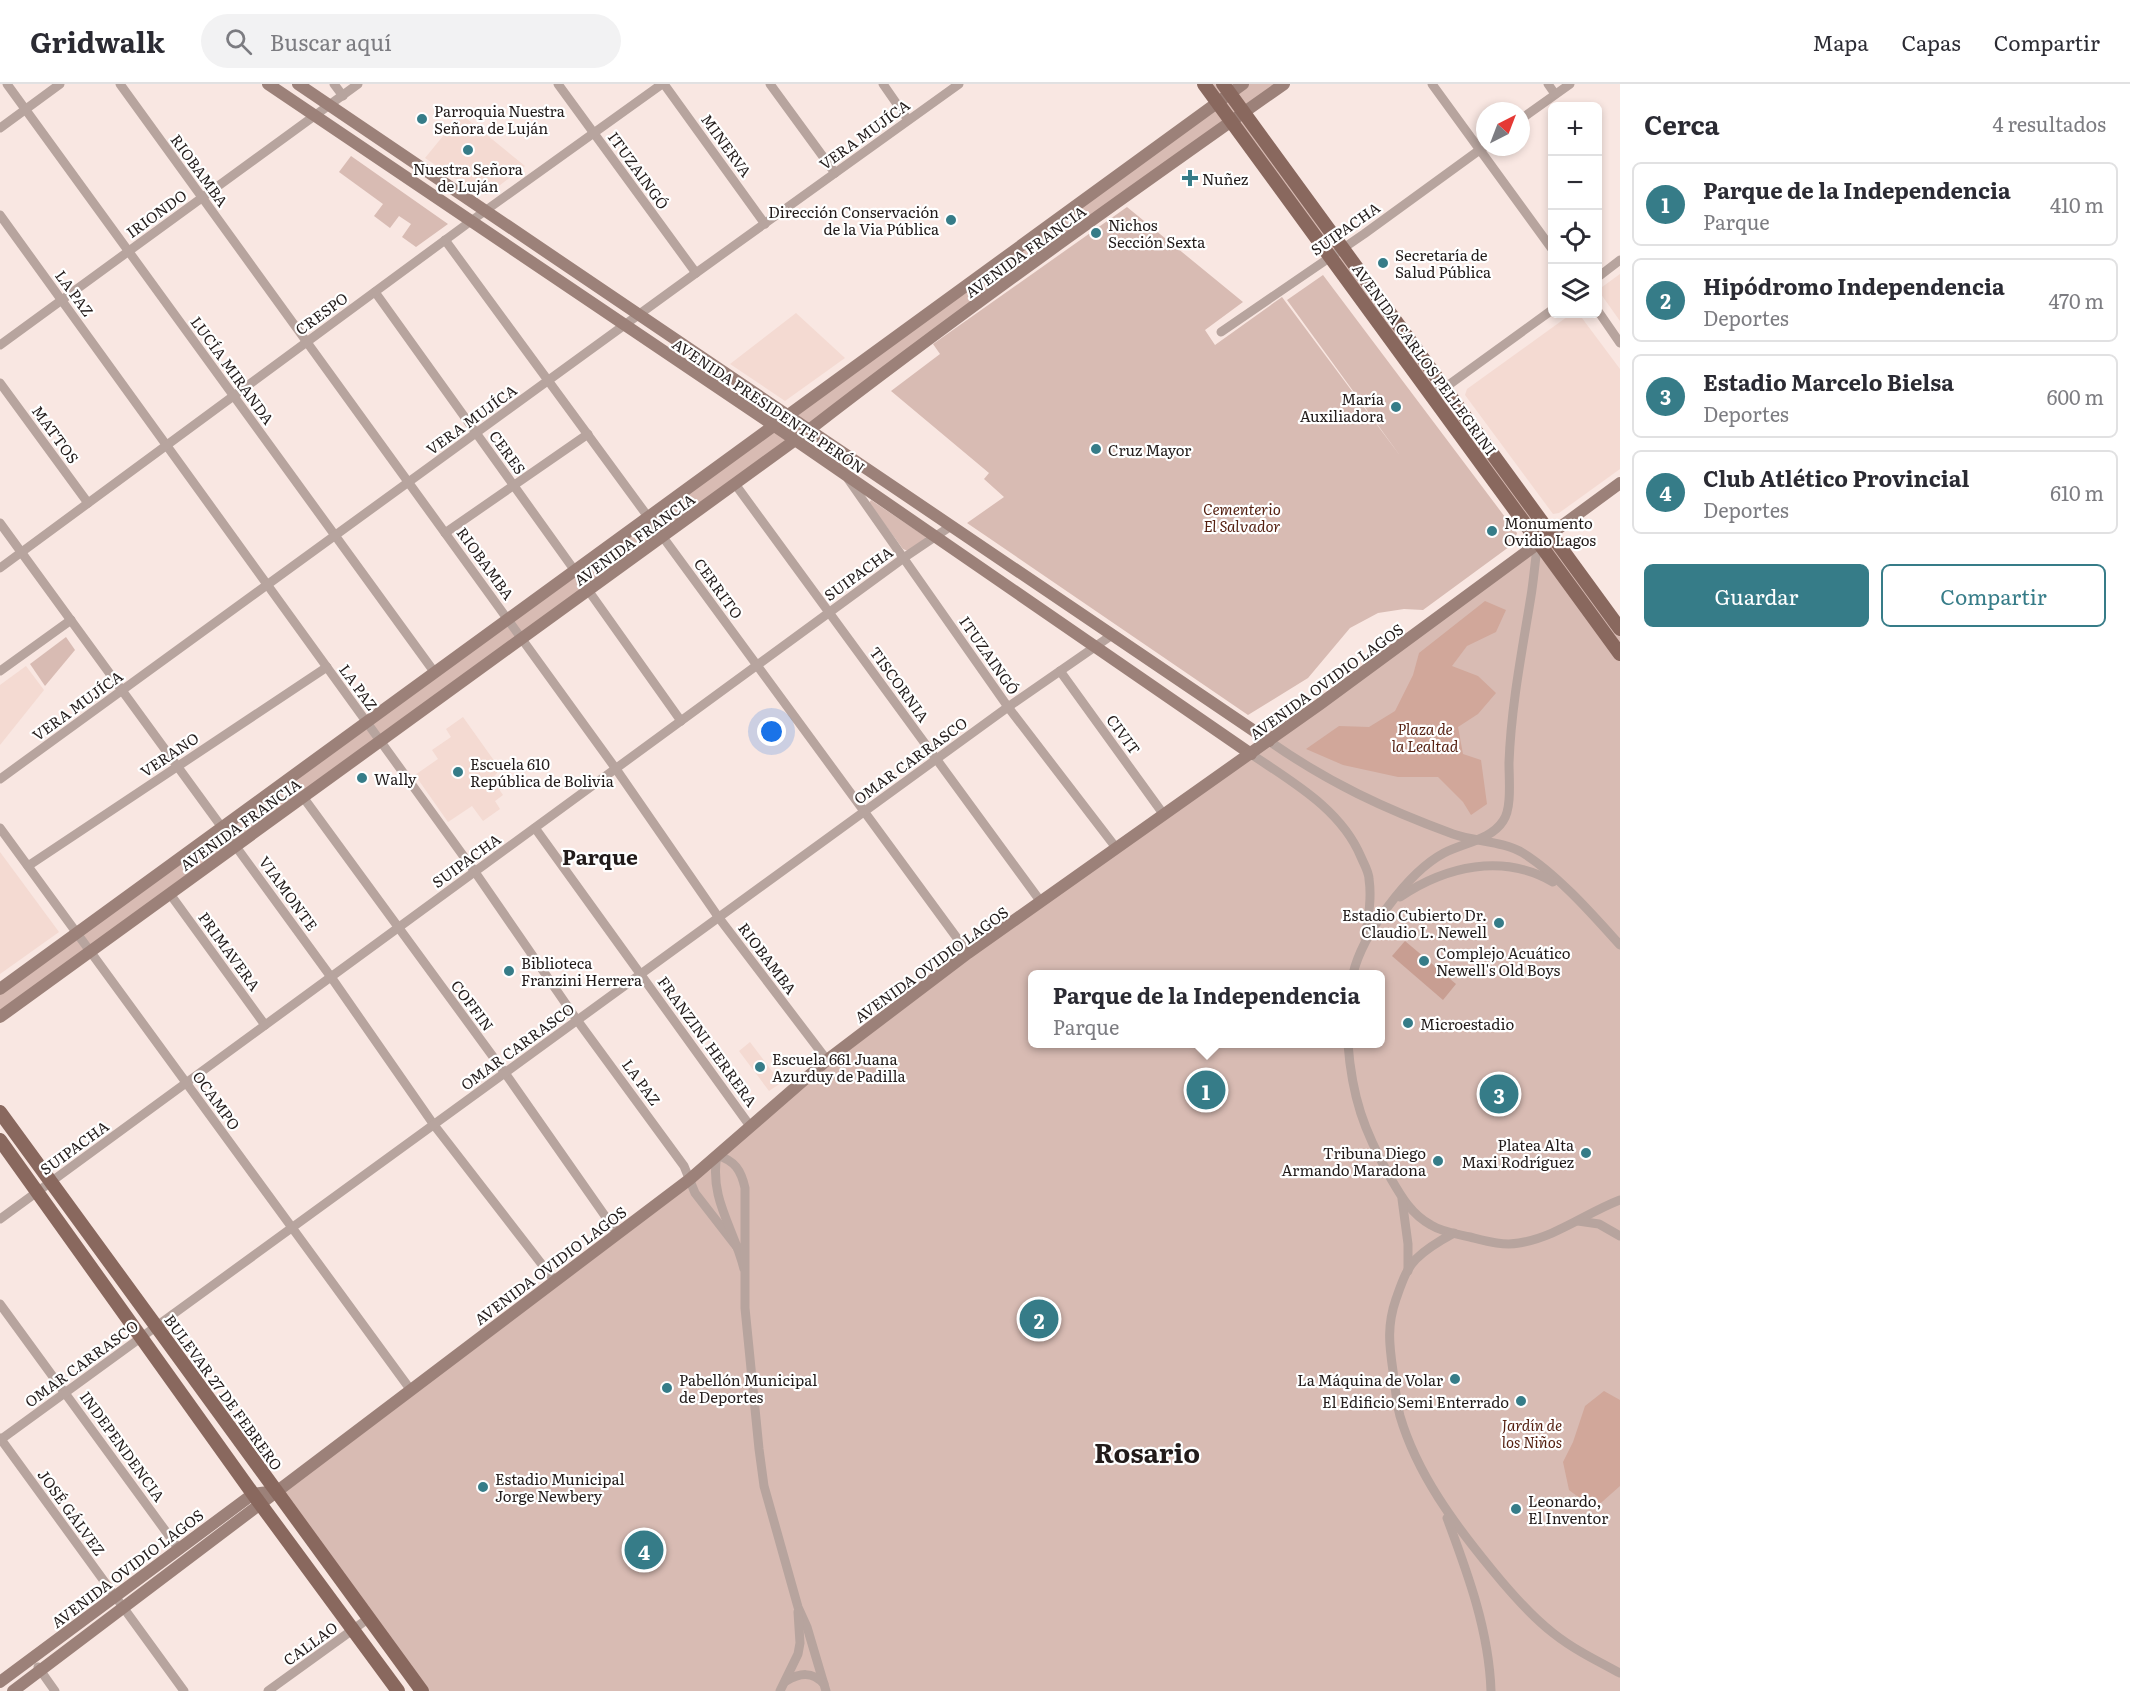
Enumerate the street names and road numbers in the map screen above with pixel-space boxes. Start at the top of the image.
street label: VERA MUJÍCA [814,93,914,175]
street label: MINERVA [696,109,758,181]
street label: ITUZAINGÓ [603,126,675,214]
street label: RIOBAMBA [166,129,234,211]
street label: IRIONDO [121,183,191,243]
street label: SUIPACHA [1306,196,1384,260]
street label: AVENIDA FRANCIA [960,199,1090,303]
street label: AVENIDA CARLOS PELLEGRINI [1347,258,1503,460]
street label: LA PAZ [50,265,100,321]
street label: CRESPO [290,286,352,340]
street label: LUCÍA MIRANDA [186,311,280,429]
street label: AVENIDA PRESIDENTE PERÓN [668,332,870,478]
street label: VERA MUJÍCA [421,378,521,460]
street label: MATTOS [27,400,85,468]
street label: CERES [484,425,532,479]
street label: AVENIDA FRANCIA [569,487,699,591]
street label: RIOBAMBA [452,522,520,604]
street label: SUIPACHA [819,540,897,606]
street label: CERRITO [689,553,749,623]
street label: ITUZAINGÓ [954,611,1026,699]
street label: AVENIDA OVIDIO LAGOS [1244,617,1408,745]
street label: TISCORNIA [865,641,935,727]
street label: LA PAZ [334,659,384,715]
street label: VERA MUJÍCA [27,664,127,746]
street label: CIVIT [1101,709,1147,759]
street label: OMAR CARRASCO [848,711,972,809]
street label: VERANO [135,726,203,782]
street label: AVENIDA FRANCIA [175,772,305,876]
street label: SUIPACHA [427,827,505,893]
street label: VIAMONTE [254,851,324,935]
street label: AVENIDA OVIDIO LAGOS [849,900,1013,1028]
street label: PRIMAVERA [193,907,267,995]
street label: RIOBAMBA [733,917,803,999]
street label: FRANZINI HERRERA [653,971,763,1111]
street label: COFFIN [446,975,500,1035]
street label: OMAR CARRASCO [455,997,579,1095]
street label: LA PAZ [617,1054,667,1110]
street label: OCAMPO [188,1066,246,1134]
street label: SUIPACHA [35,1114,113,1180]
street label: AVENIDA OVIDIO LAGOS [469,1200,631,1330]
street label: BULEVAR 27 DE FEBRERO [159,1309,289,1475]
street label: OMAR CARRASCO [19,1314,143,1412]
street label: INDEPENDENCIA [75,1386,171,1506]
street label: JOSÉ GÁLVEZ [33,1464,111,1560]
street label: AVENIDA OVIDIO LAGOS [46,1503,208,1633]
street label: CALLAO [278,1615,342,1671]

